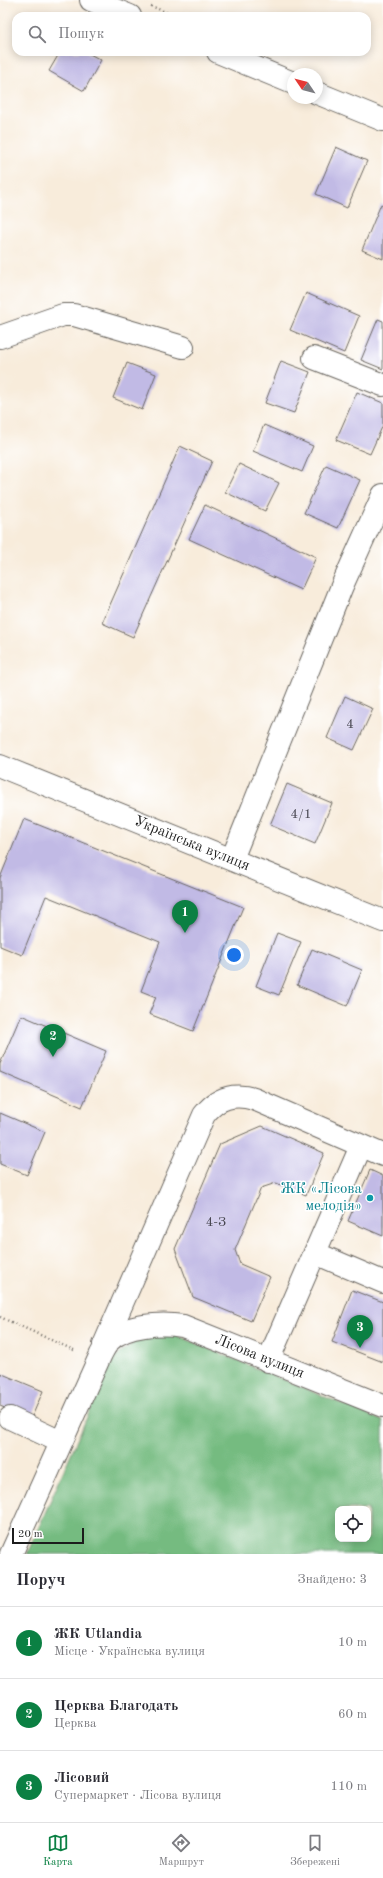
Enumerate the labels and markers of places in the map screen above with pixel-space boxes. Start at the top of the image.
pin: 1 [172,900,198,933]
pin: 2 [40,1024,66,1057]
place label: ЖК «Лісова мелодія» [280,1182,363,1214]
marker: ЖК «Лісова мелодія» [365,1193,375,1203]
pin: 3 [347,1315,373,1348]

